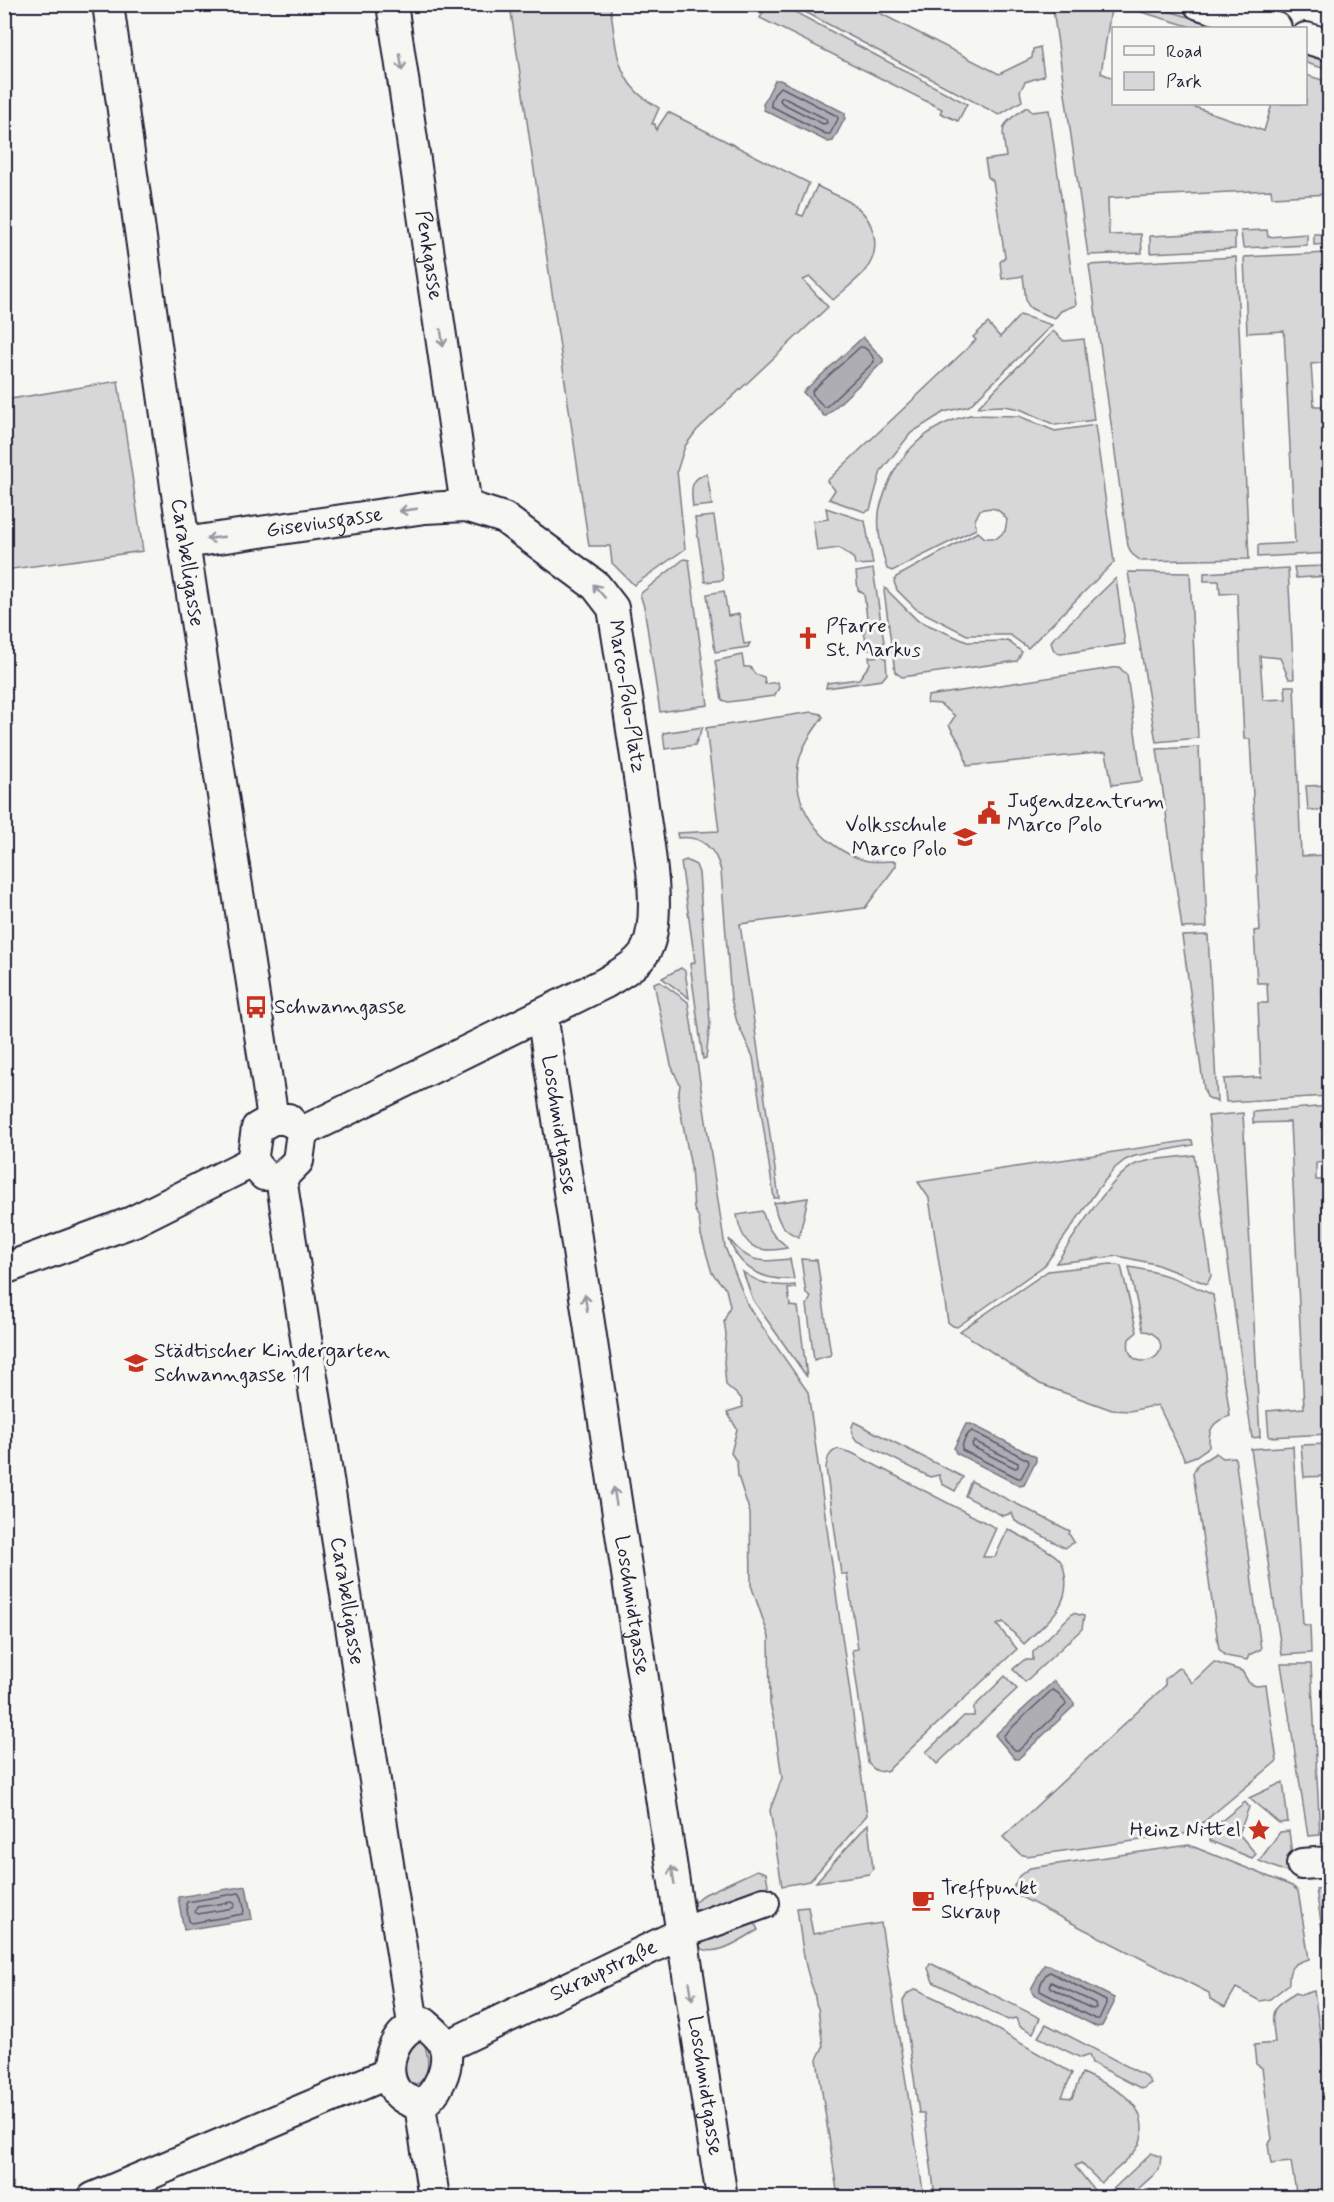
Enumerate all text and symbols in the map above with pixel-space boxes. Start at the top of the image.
legend [1112,27,1307,105]
text: Road [1166,40,1202,64]
one-way arrow [395,52,406,72]
text: Park [1166,70,1202,94]
street label: Penkgasse [409,209,449,302]
one-way arrow [436,328,447,348]
street label: Carabelligasse [164,497,211,628]
street label: Giseviusgasse [264,500,385,545]
one-way arrow [399,505,419,516]
one-way arrow [206,533,226,544]
one-way arrow [592,584,606,599]
place label: Pfarre St. Markus [826,612,921,664]
street label: Marco-Polo-Platz [601,618,652,775]
church icon: Pfarre St. Markus [795,625,821,651]
place label: Jugendzentrum Marco Polo [1007,787,1165,839]
public building icon: Jugendzentrum Marco Polo [976,800,1002,826]
place label: Volksschule Marco Polo [845,811,947,863]
school or university icon: Volksschule Marco Polo [952,824,978,850]
place label: Schwanngasse [274,993,406,1021]
bus stop icon: Schwanngasse [243,994,269,1020]
street label: Loschmidtgasse [534,1053,583,1197]
one-way arrow [580,1293,591,1313]
place label: Städtischer Kindergarten Schwanngasse 11 [154,1337,390,1389]
school or university icon: Städtischer Kindergarten Schwanngasse 11 [123,1350,149,1376]
one-way arrow [610,1486,621,1506]
street label: Loschmidtgasse [607,1533,656,1677]
street label: Carabelligasse [323,1535,371,1667]
place label: Heinz Nittel [1130,1816,1241,1844]
place icon: Heinz Nittel [1246,1817,1272,1843]
one-way arrow [667,1866,678,1886]
place label: Treffpunkt Skraup [941,1874,1037,1926]
cafe icon: Treffpunkt Skraup [910,1887,936,1913]
street label: Skraupstraße [545,1933,662,2008]
one-way arrow [685,1980,696,2000]
street label: Loschmidtgasse [680,2014,729,2158]

